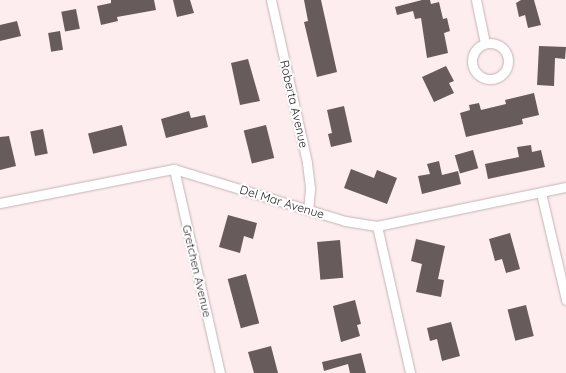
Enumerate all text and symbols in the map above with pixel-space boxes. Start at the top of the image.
street label: Roberta Avenue [277,59,311,149]
street label: Del Mar Avenue [238,182,326,222]
street label: Gretchen Avenue [179,223,215,319]

